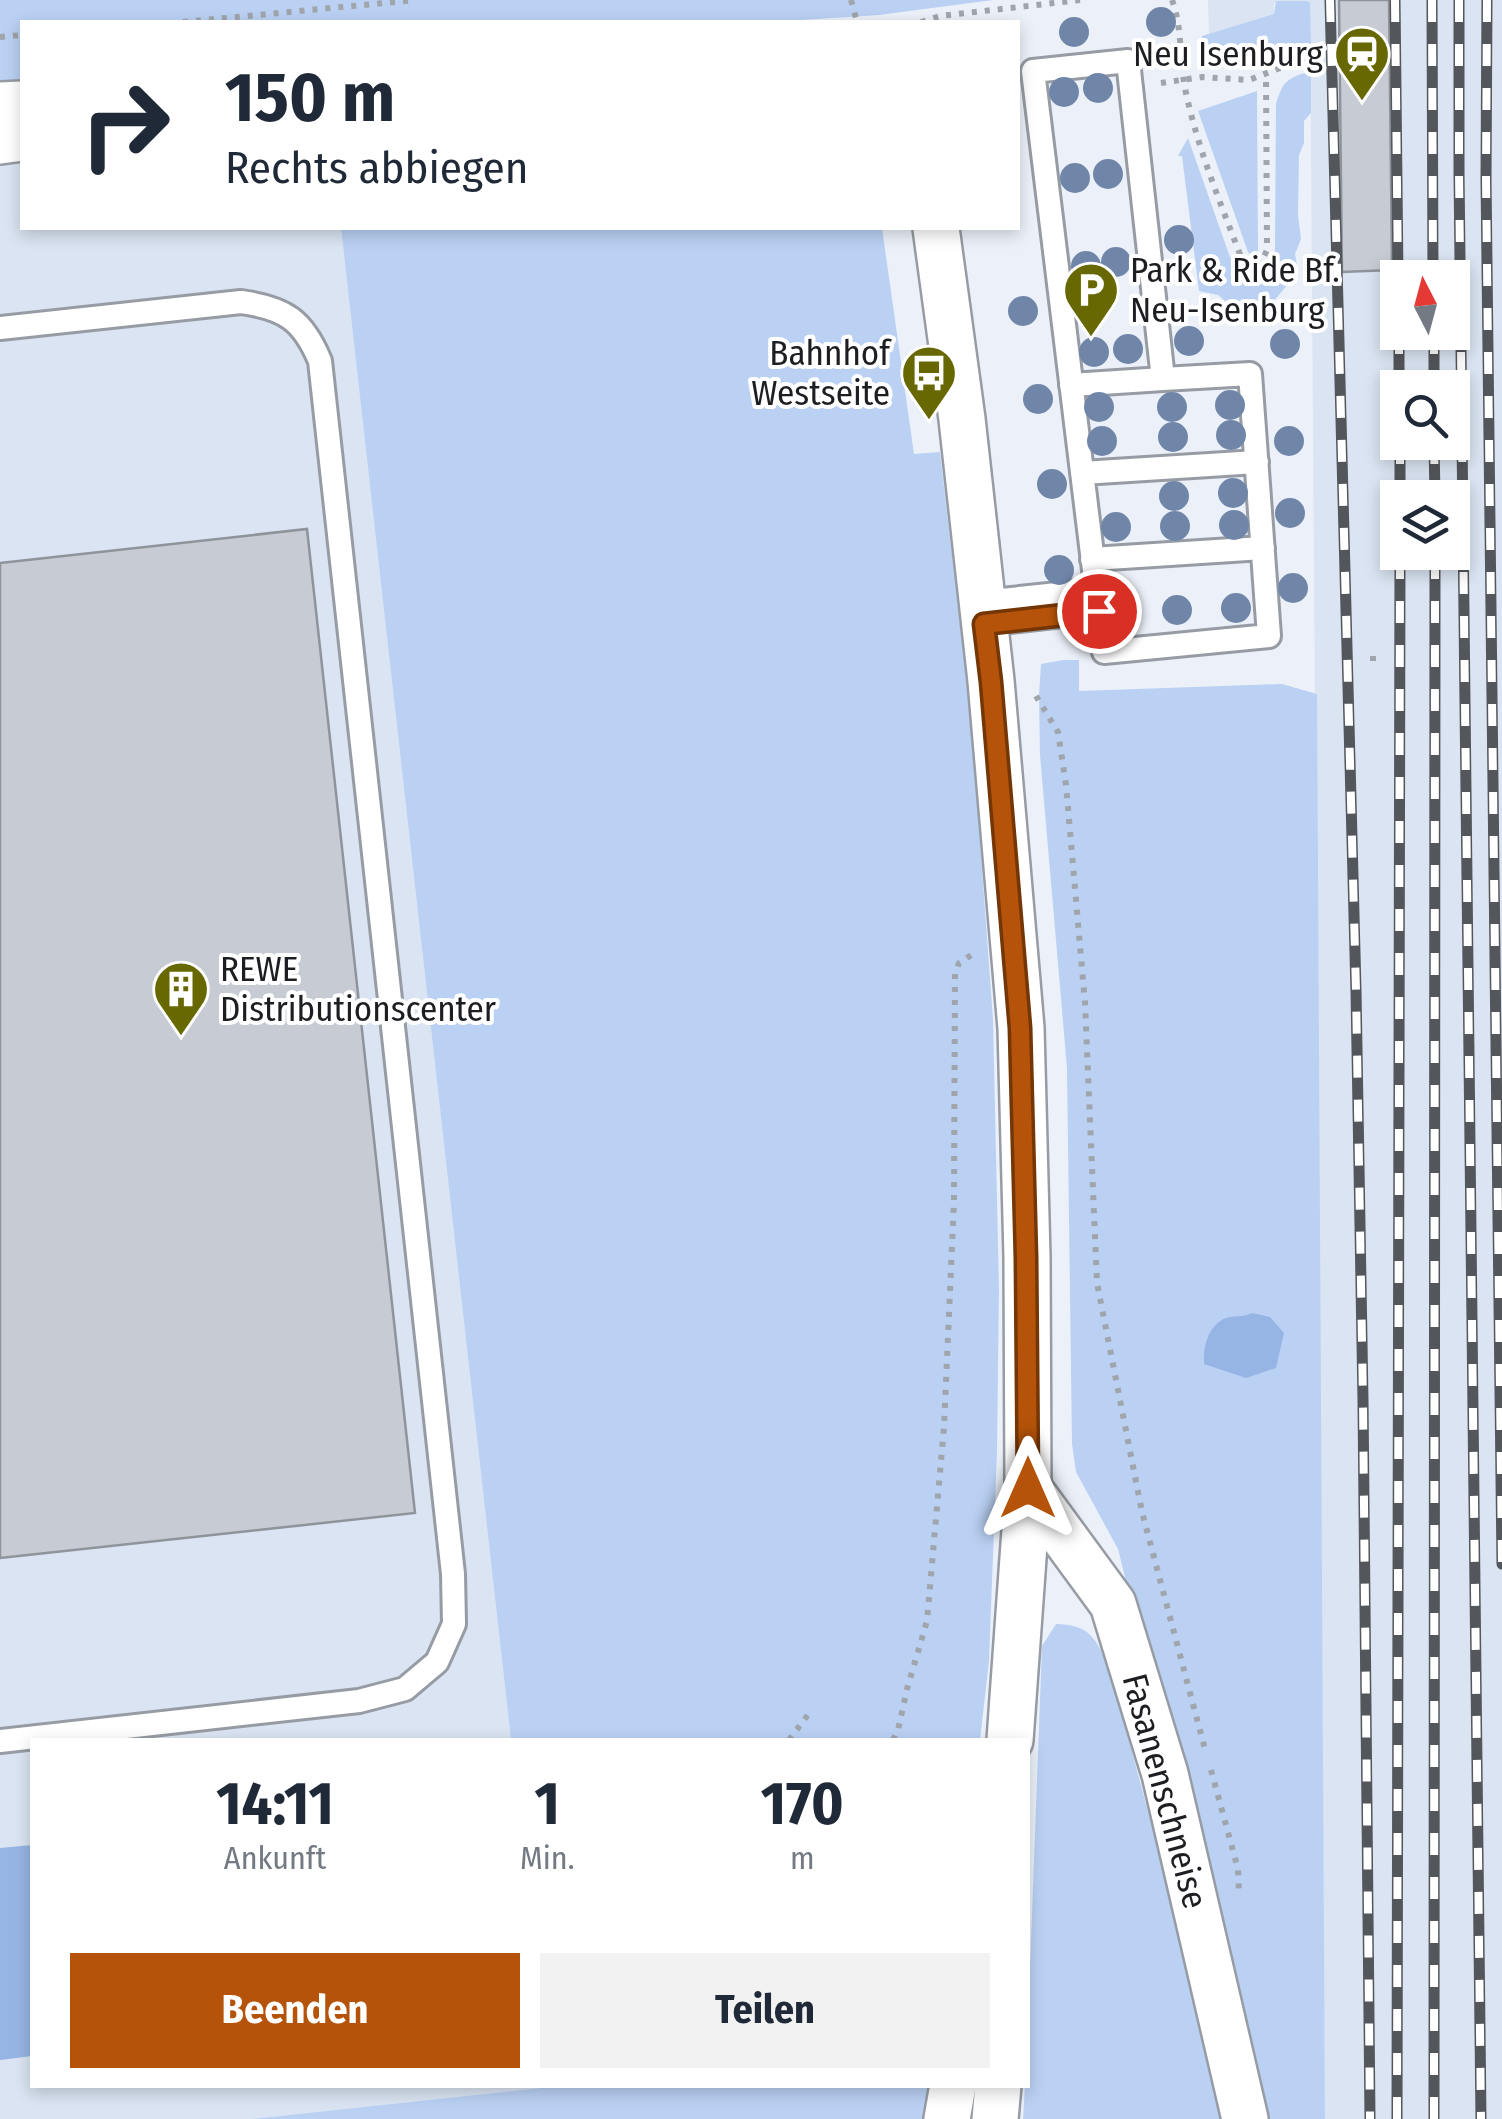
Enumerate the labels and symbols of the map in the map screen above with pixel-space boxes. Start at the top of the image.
station icon: Neu Isenburg [1332,24,1392,103]
place label: Neu Isenburg [1133,33,1324,75]
place label: Park & Ride Bf. Neu-Isenburg [1130,249,1340,331]
parking icon: Park & Ride Bf. Neu-Isenburg [1061,260,1121,339]
north arrow [1380,260,1470,350]
place label: Bahnhof Westseite [751,332,892,414]
bus stop icon: Bahnhof Westseite [899,343,959,422]
pin [1057,569,1142,654]
place label: REWE Distributionscenter [220,948,496,1030]
building icon: REWE Distributionscenter [151,959,211,1038]
position arrow [976,1436,1080,1540]
street label: Fasanenschneise [1113,1669,1217,1913]

